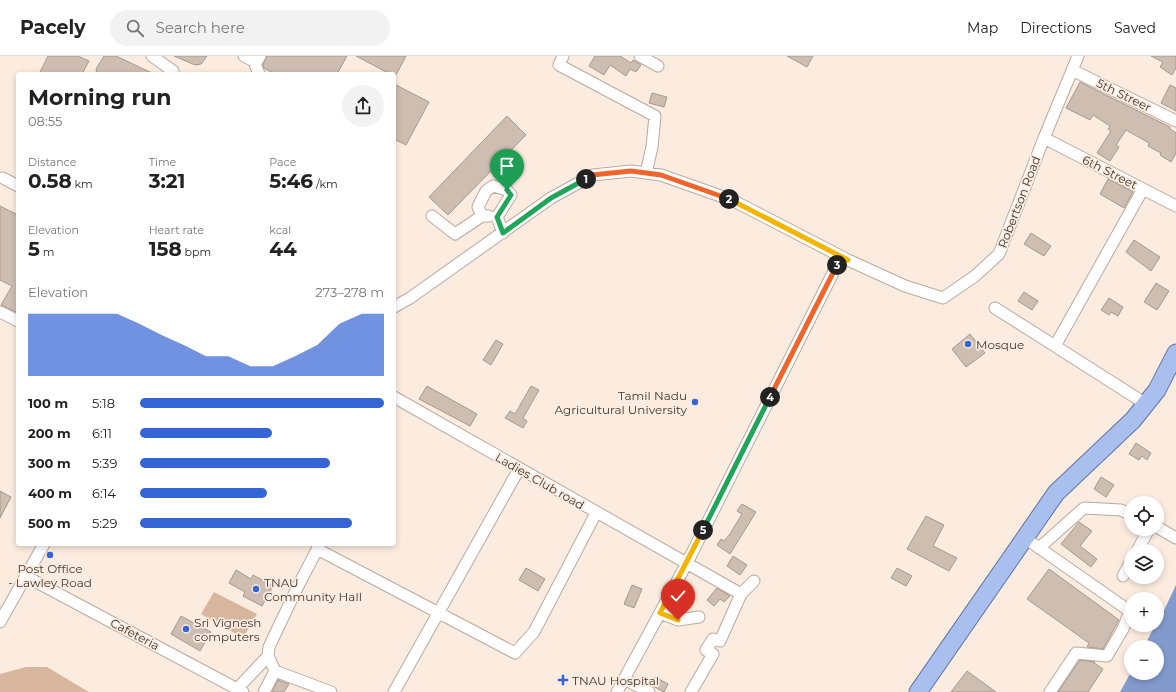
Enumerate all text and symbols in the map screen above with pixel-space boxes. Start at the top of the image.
search box [110,10,390,46]
text: Pacely [20,16,86,39]
icon: search [124,17,146,39]
text: Search here [156,18,245,37]
text: Map [967,19,998,37]
text: Directions [1020,19,1092,37]
text: Saved [1114,19,1156,37]
street label: 5th Streer [1094,75,1154,115]
text: Morning run [28,84,171,111]
button: share [342,85,384,127]
text: 08:55 [28,113,62,129]
pin [490,149,524,190]
street label: 6th Street [1080,152,1140,192]
street label: Robertson Road [995,154,1043,250]
text: Distance [28,155,76,169]
text: Time [149,155,176,169]
text: Pace [269,155,296,169]
icon: arrive [496,155,518,177]
text: 0.58 [28,169,72,193]
text: 3:21 [149,169,185,193]
text: 5:46 [269,169,313,193]
pin: 1 [576,169,596,189]
text: 1 [584,172,588,186]
text: km [72,177,93,191]
text: /km [313,177,338,191]
pin: 2 [719,189,739,209]
text: 2 [726,192,732,206]
text: Elevation [28,223,79,237]
text: Heart rate [149,223,204,237]
text: kcal [269,223,291,237]
text: 5 [28,237,40,261]
text: 158 [149,237,182,261]
text: 44 [269,237,297,261]
text: m [40,245,54,259]
text: bpm [182,245,211,259]
pin: 3 [827,255,847,275]
text: 3 [834,258,840,272]
text: Elevation [28,284,88,300]
text: 273–278 m [315,284,384,300]
place label: Mosque [976,337,1024,352]
marker: Mosque [963,339,973,349]
pin: 4 [760,387,780,407]
place label: Tamil Nadu Agricultural University [555,388,687,417]
text: 4 [766,390,774,404]
text: 100 m [28,395,68,411]
text: 5:18 [92,395,115,411]
marker: Tamil Nadu Agricultural University [690,397,700,407]
text: 200 m [28,425,71,441]
text: 6:11 [92,425,112,441]
street label: Ladies Club road [493,449,587,513]
text: 300 m [28,455,71,471]
text: 5:39 [92,455,117,471]
text: 400 m [28,485,72,501]
text: 6:14 [92,485,116,501]
map controls [1124,496,1164,680]
button: locate [1124,496,1164,536]
text: 500 m [28,515,71,531]
text: 5:29 [92,515,117,531]
pin: 5 [693,520,713,540]
text: 5 [700,523,706,537]
button: layers [1124,544,1164,584]
marker: Post Office - Lawley Road [45,550,55,560]
place label: Post Office - Lawley Road [8,561,92,590]
place label: TNAU Community Hall [264,575,362,604]
pin [661,579,695,620]
marker: TNAU Community Hall [251,584,261,594]
icon: check [667,585,689,607]
button: + [1124,592,1164,632]
street label: Cafeteria [108,615,162,653]
place label: Sri Vignesh computers [194,615,261,644]
marker: Sri Vignesh computers [181,624,191,634]
button: − [1124,640,1164,680]
place label: TNAU Hospital [572,673,659,688]
marker: TNAU Hospital [557,674,569,686]

